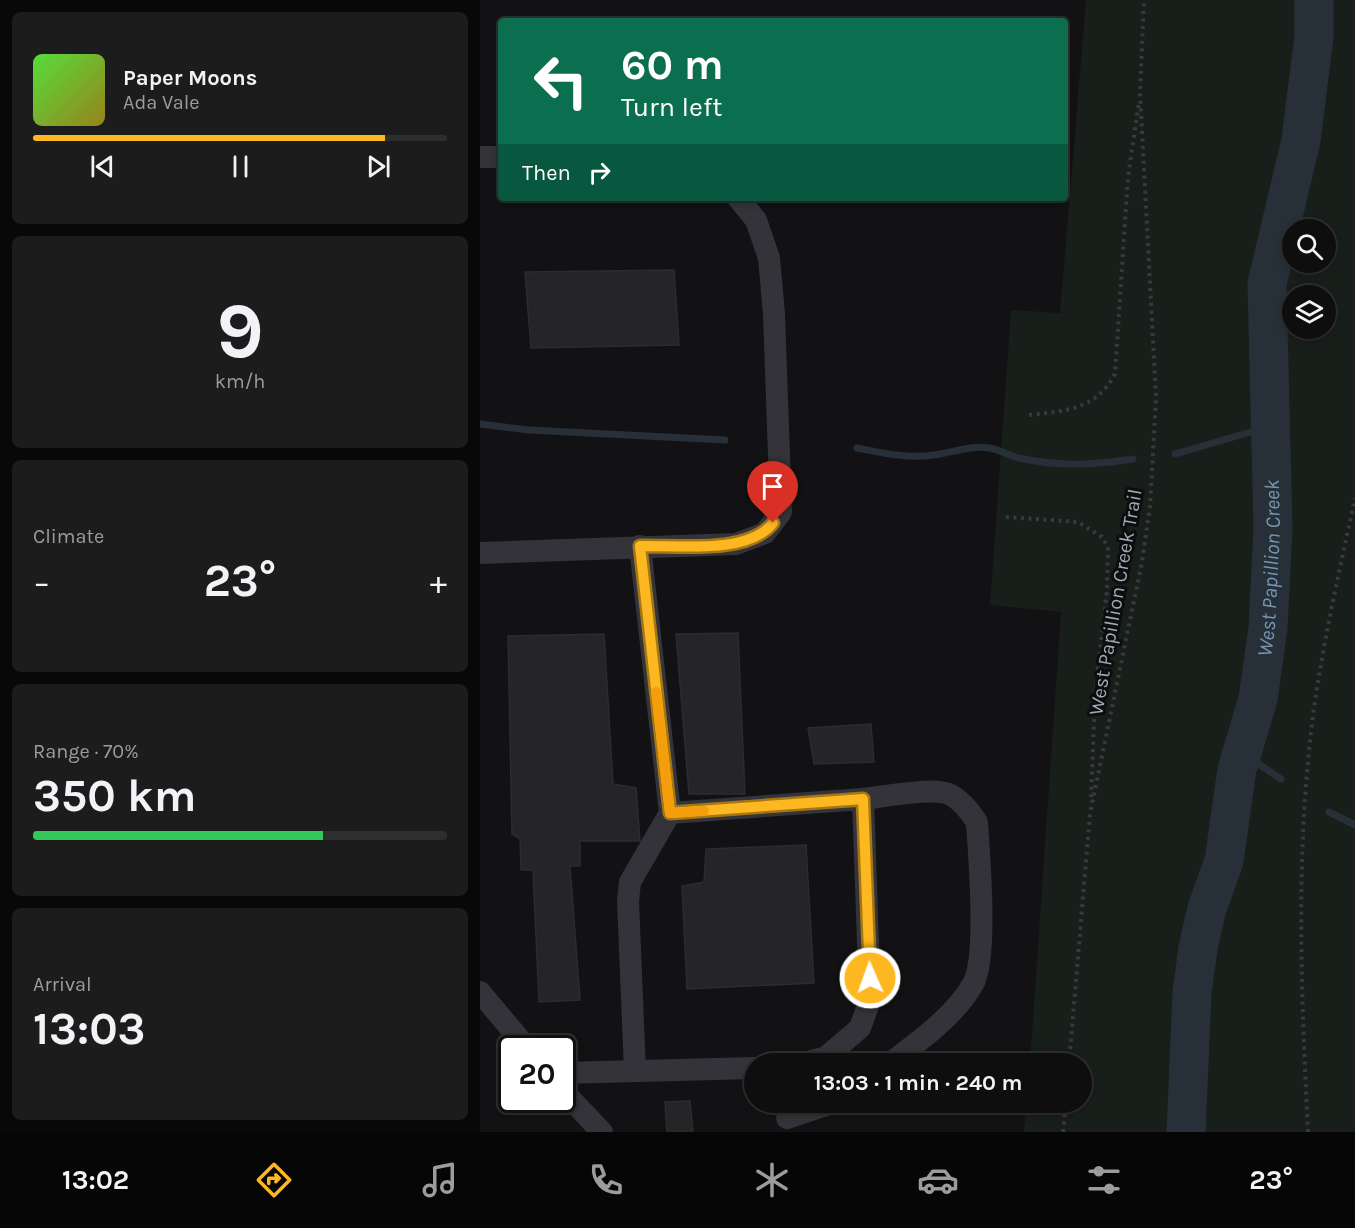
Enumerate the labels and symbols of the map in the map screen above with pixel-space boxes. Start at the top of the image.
pin [747,461,798,523]
water label: West Papillion Creek [1252,479,1285,658]
street label: West Papillion Creek Trail [1084,487,1147,717]
position arrow [838,946,902,1010]
speed limit sign: 20 [498,1035,576,1113]

